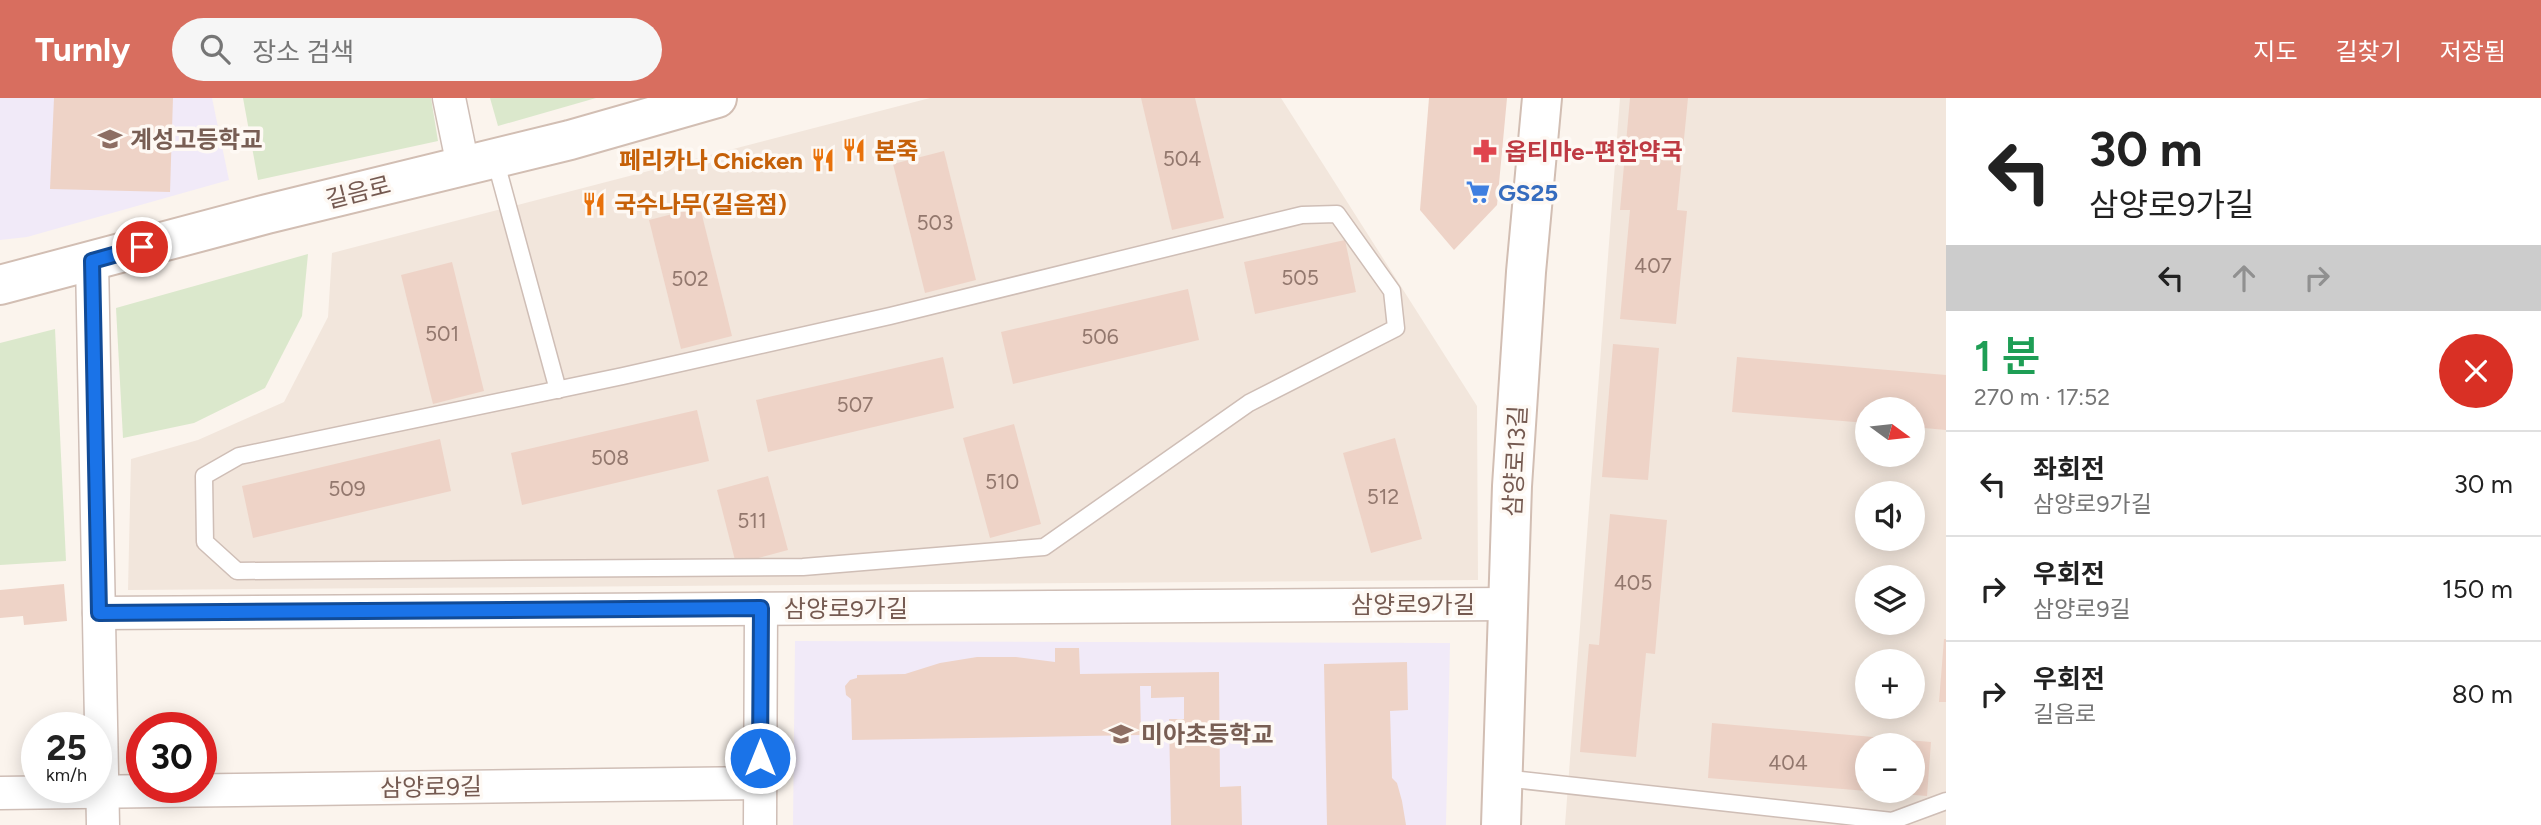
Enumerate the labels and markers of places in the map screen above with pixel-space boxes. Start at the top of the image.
school or university icon: 계성고등학교 [96,125,124,153]
place label: 계성고등학교 [130,125,262,154]
restaurant icon: 본죽 [840,136,868,164]
place label: 본죽 [874,136,918,165]
pharmacy icon: 옵티마e-편한약국 [1471,137,1499,165]
place label: 옵티마e-편한약국 [1505,137,1683,166]
place label: 페리카나 Chicken [619,146,803,175]
restaurant icon: 페리카나 Chicken [809,146,837,174]
supermarket icon: GS25 [1464,178,1492,206]
place label: GS25 [1498,178,1558,207]
restaurant icon: 국수나무(길음점) [580,190,608,218]
place label: 국수나무(길음점) [614,190,787,219]
pin [112,217,172,277]
school or university icon: 미아초등학교 [1107,720,1135,748]
place label: 미아초등학교 [1141,720,1273,749]

